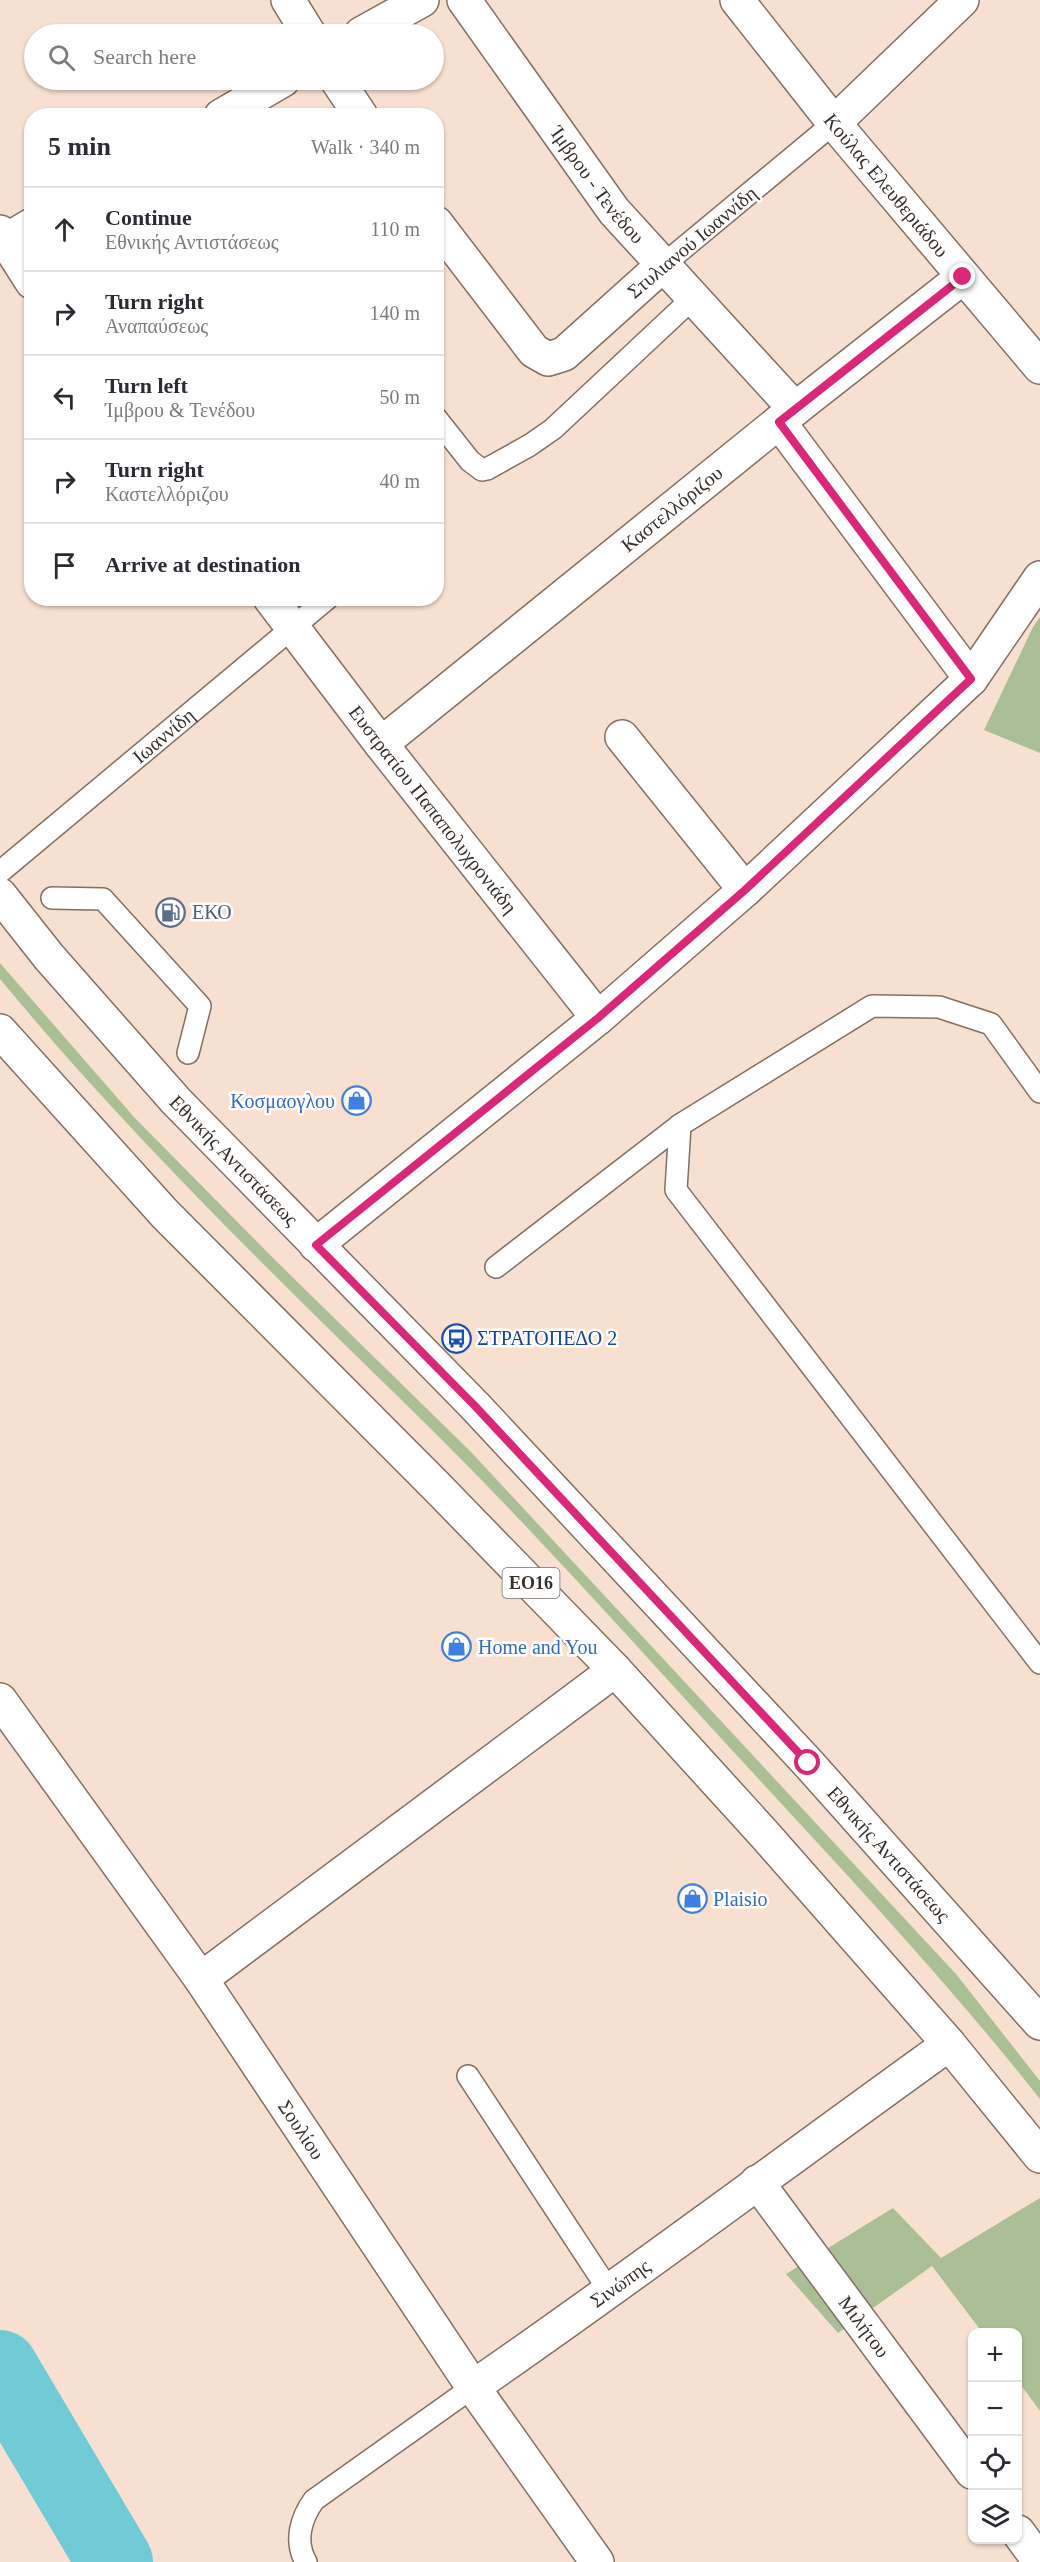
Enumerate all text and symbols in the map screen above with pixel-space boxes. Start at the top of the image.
search box [24,24,444,90]
icon: search [45,41,78,74]
text: Search here [93,44,196,69]
street label: Κούλας Ελευθεριάδου [820,109,953,261]
street label: Ίμβρου - Τενέδου [546,121,649,248]
text: 5 min [48,132,111,161]
text: Walk · 340 m [311,136,420,158]
street label: Στυλιανού Ιωαννίδη [623,181,762,303]
text: Continue [105,205,192,230]
icon: ahead [48,213,81,246]
text: 110 m [370,218,420,240]
text: Εθνικής Αντιστάσεως [105,231,279,253]
route end [949,263,975,289]
text: Turn right [105,289,204,314]
icon: right [48,297,81,330]
text: 140 m [369,302,420,324]
text: Αναπαύσεως [105,315,208,337]
text: Turn left [105,373,188,398]
icon: left [48,381,81,414]
text: 50 m [379,386,420,408]
text: Ίμβρου & Τενέδου [105,399,255,421]
text: Turn right [105,457,204,482]
street label: Καστελλόριζου [617,461,727,556]
icon: right [48,465,81,498]
text: 40 m [379,470,420,492]
text: Καστελλόριζου [105,483,229,505]
icon: arrive [48,549,81,582]
text: Arrive at destination [105,552,301,577]
street label: Ευστρατίου Παπαπολυχρονιάδη [345,701,522,918]
street label: Ιωαννίδη [128,703,199,768]
fuel station icon: ΕΚΟ [155,896,187,928]
place label: ΕΚΟ [192,901,232,923]
shop icon: Κοσμαογλου [340,1085,372,1117]
place label: Κοσμαογλου [230,1090,335,1113]
street label: Εθνικής Αντιστάσεως [165,1091,303,1230]
bus stop icon: ΣΤΡΑΤΟΠΕΔΟ 2 [440,1322,472,1354]
place label: ΣΤΡΑΤΟΠΕΔΟ 2 [477,1327,617,1349]
road number: ΕΟ16 [502,1568,560,1598]
shop icon: Home and You [441,1631,473,1663]
place label: Home and You [478,1636,597,1658]
route start [794,1749,820,1775]
street label: Εθνικής Αντιστάσεως [823,1782,955,1926]
shop icon: Plaisio [676,1883,708,1915]
place label: Plaisio [713,1888,767,1910]
street label: Σουλίου [274,2096,329,2164]
street label: Σινώπης [586,2254,654,2312]
street label: Μιλήτου [834,2291,894,2362]
map controls [968,2328,1022,2544]
button: + [968,2328,1022,2382]
button: − [968,2382,1022,2436]
button: locate [968,2436,1022,2490]
button: layers [968,2490,1022,2544]

